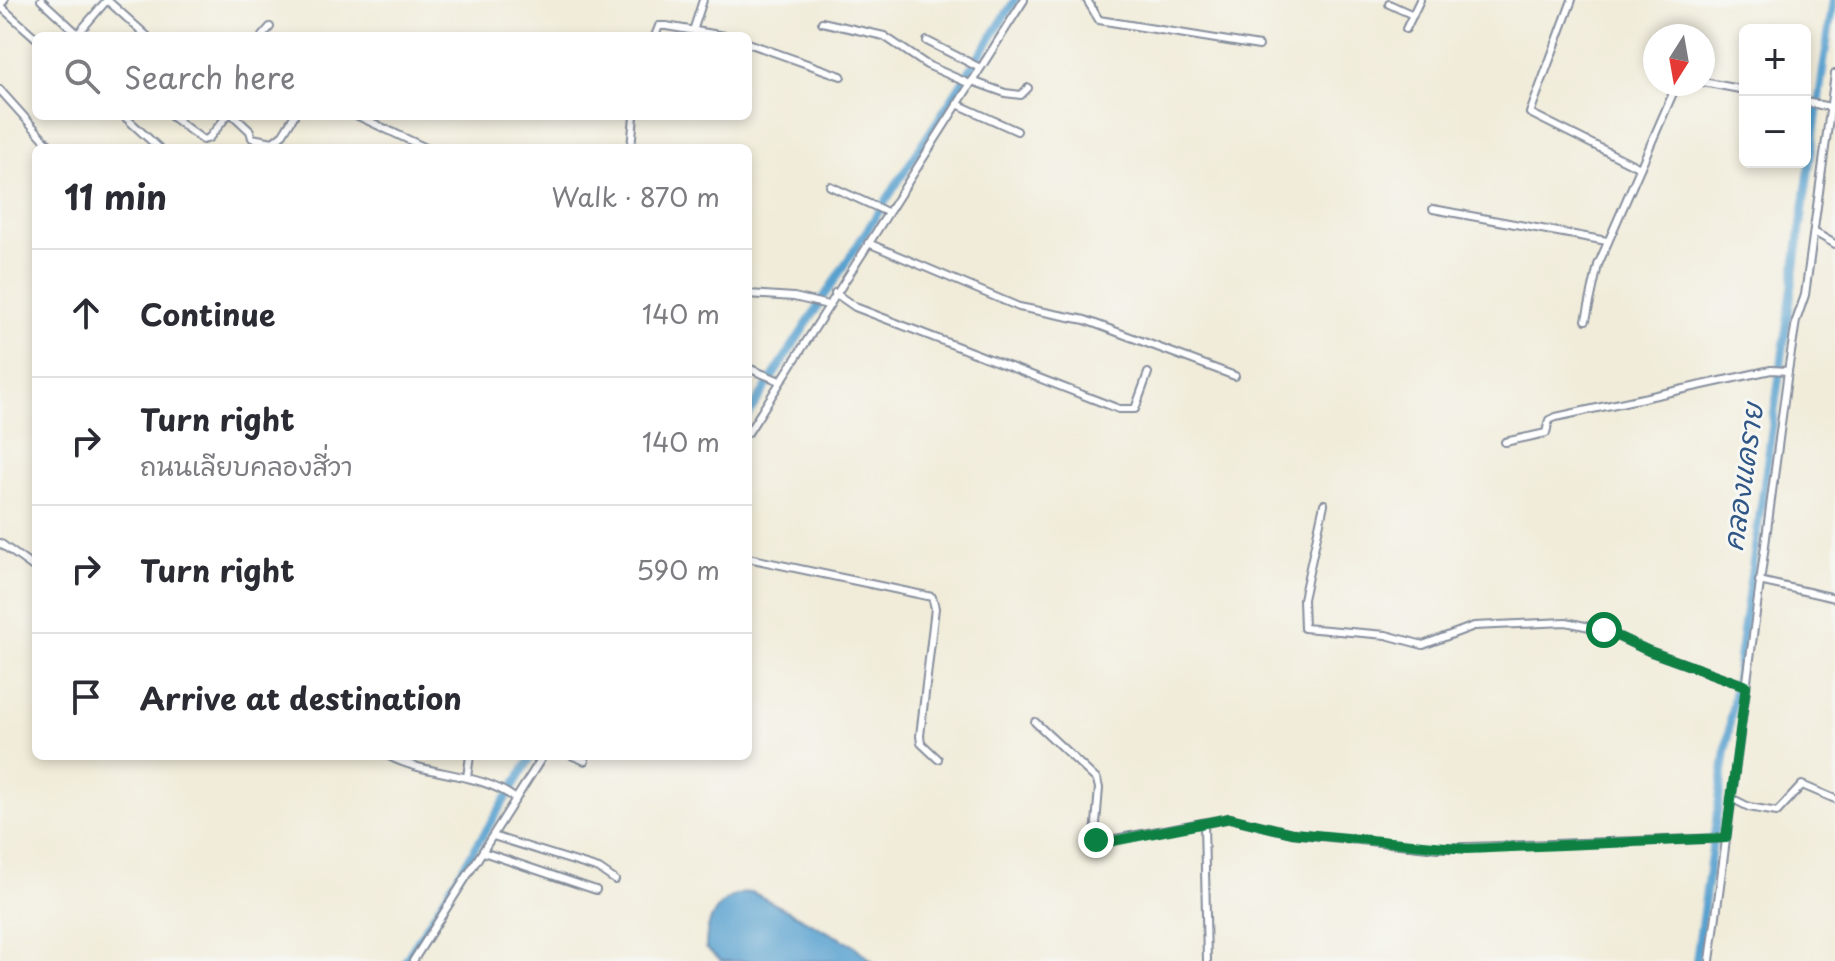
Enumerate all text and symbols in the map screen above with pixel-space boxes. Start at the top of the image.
north arrow [1643,24,1715,96]
map controls [1739,24,1811,168]
button: + [1739,24,1811,96]
search box [32,32,752,120]
icon: search [60,54,104,98]
text: Search here [124,54,296,99]
button: − [1739,96,1811,168]
text: 11 min [64,170,167,222]
text: Walk · 870 m [551,177,720,216]
icon: ahead [64,291,108,335]
text: Continue [140,291,275,336]
text: 140 m [642,294,720,333]
text: Turn right [140,396,295,441]
water label: คลองเเคราย [1710,398,1773,553]
icon: right [64,419,108,463]
text: 140 m [642,422,720,461]
text: ถนนเลียบคลองสี่วา [140,446,353,485]
icon: right [64,547,108,591]
text: Turn right [140,547,295,592]
text: 590 m [636,550,720,589]
route start [1586,612,1622,648]
icon: arrive [64,675,108,719]
text: Arrive at destination [140,675,462,720]
route end [1078,822,1114,858]

